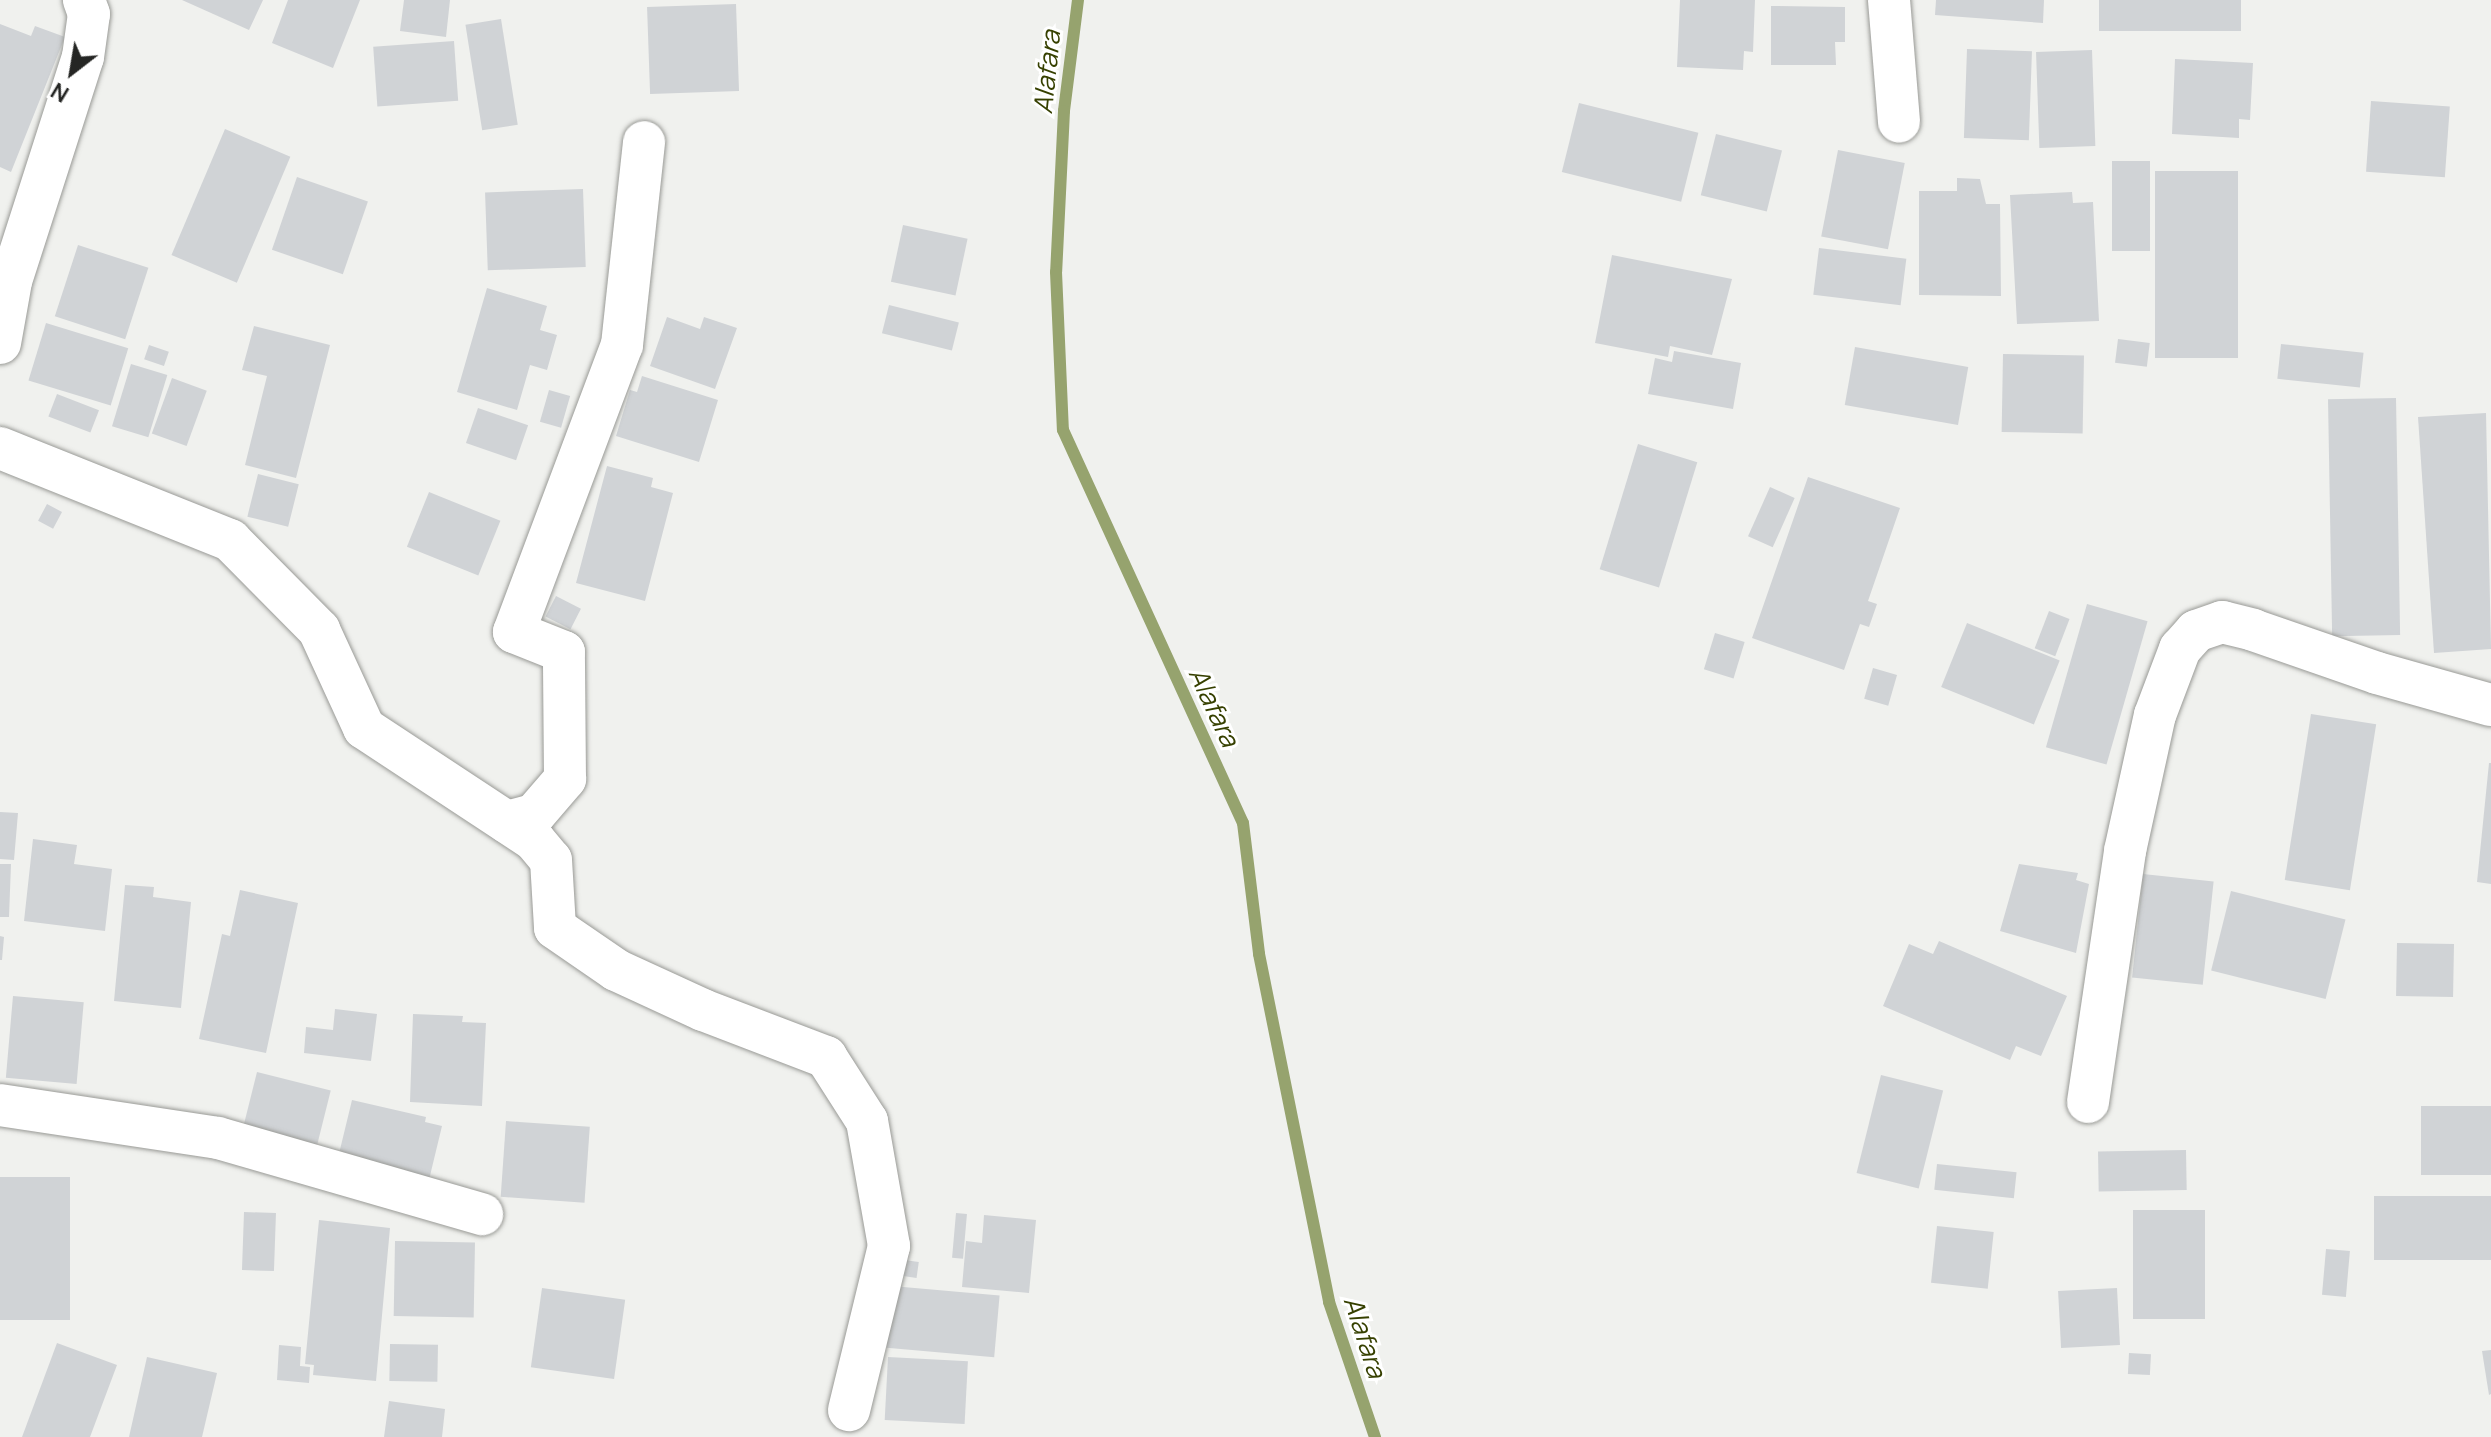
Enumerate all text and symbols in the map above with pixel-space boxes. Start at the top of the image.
water label: Alafara [1027,29,1067,115]
north arrow [32,32,112,112]
text: N [45,76,74,110]
water label: Alafara [1182,663,1246,751]
water label: Alafara [1337,1292,1393,1382]

